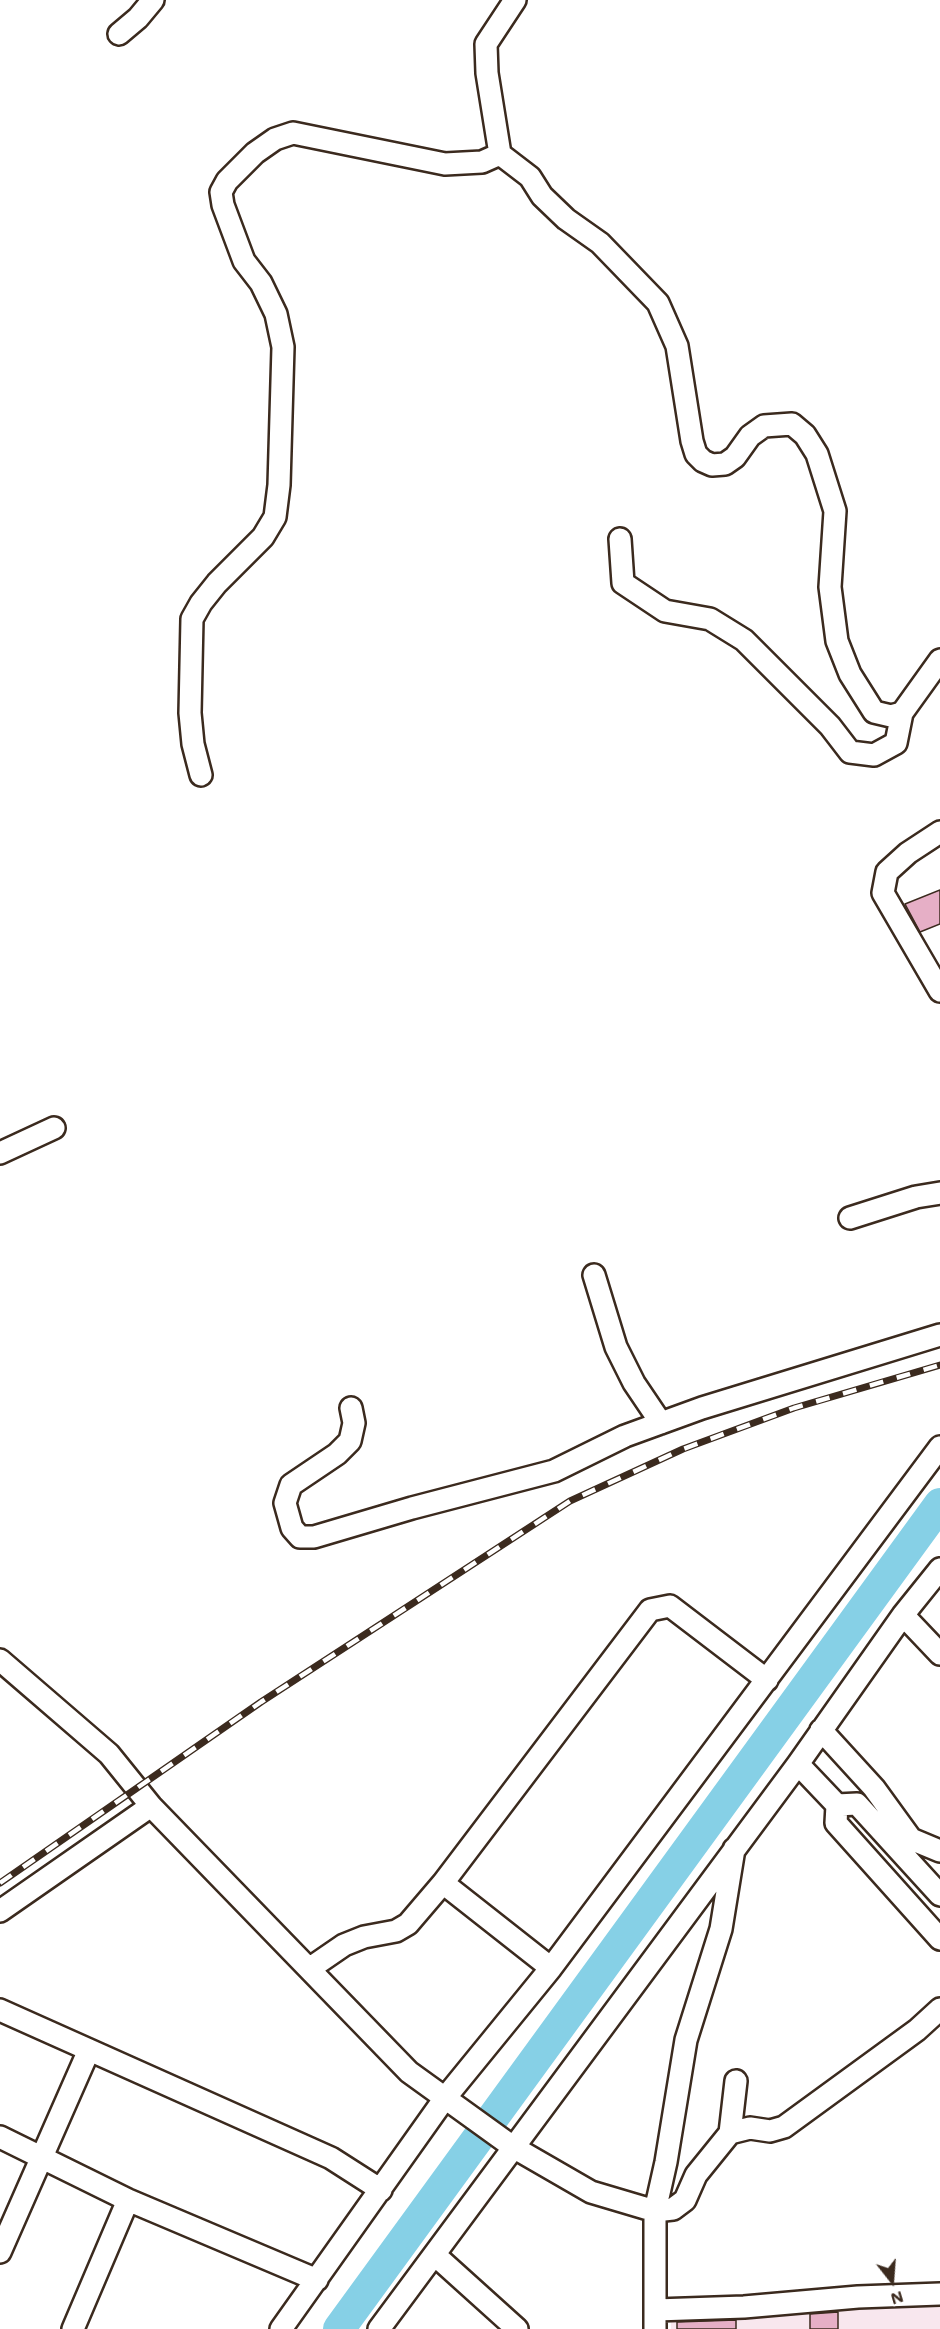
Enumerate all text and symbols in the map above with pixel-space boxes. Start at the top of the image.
north arrow [862,2251,922,2311]
text: N [889,2287,906,2311]

